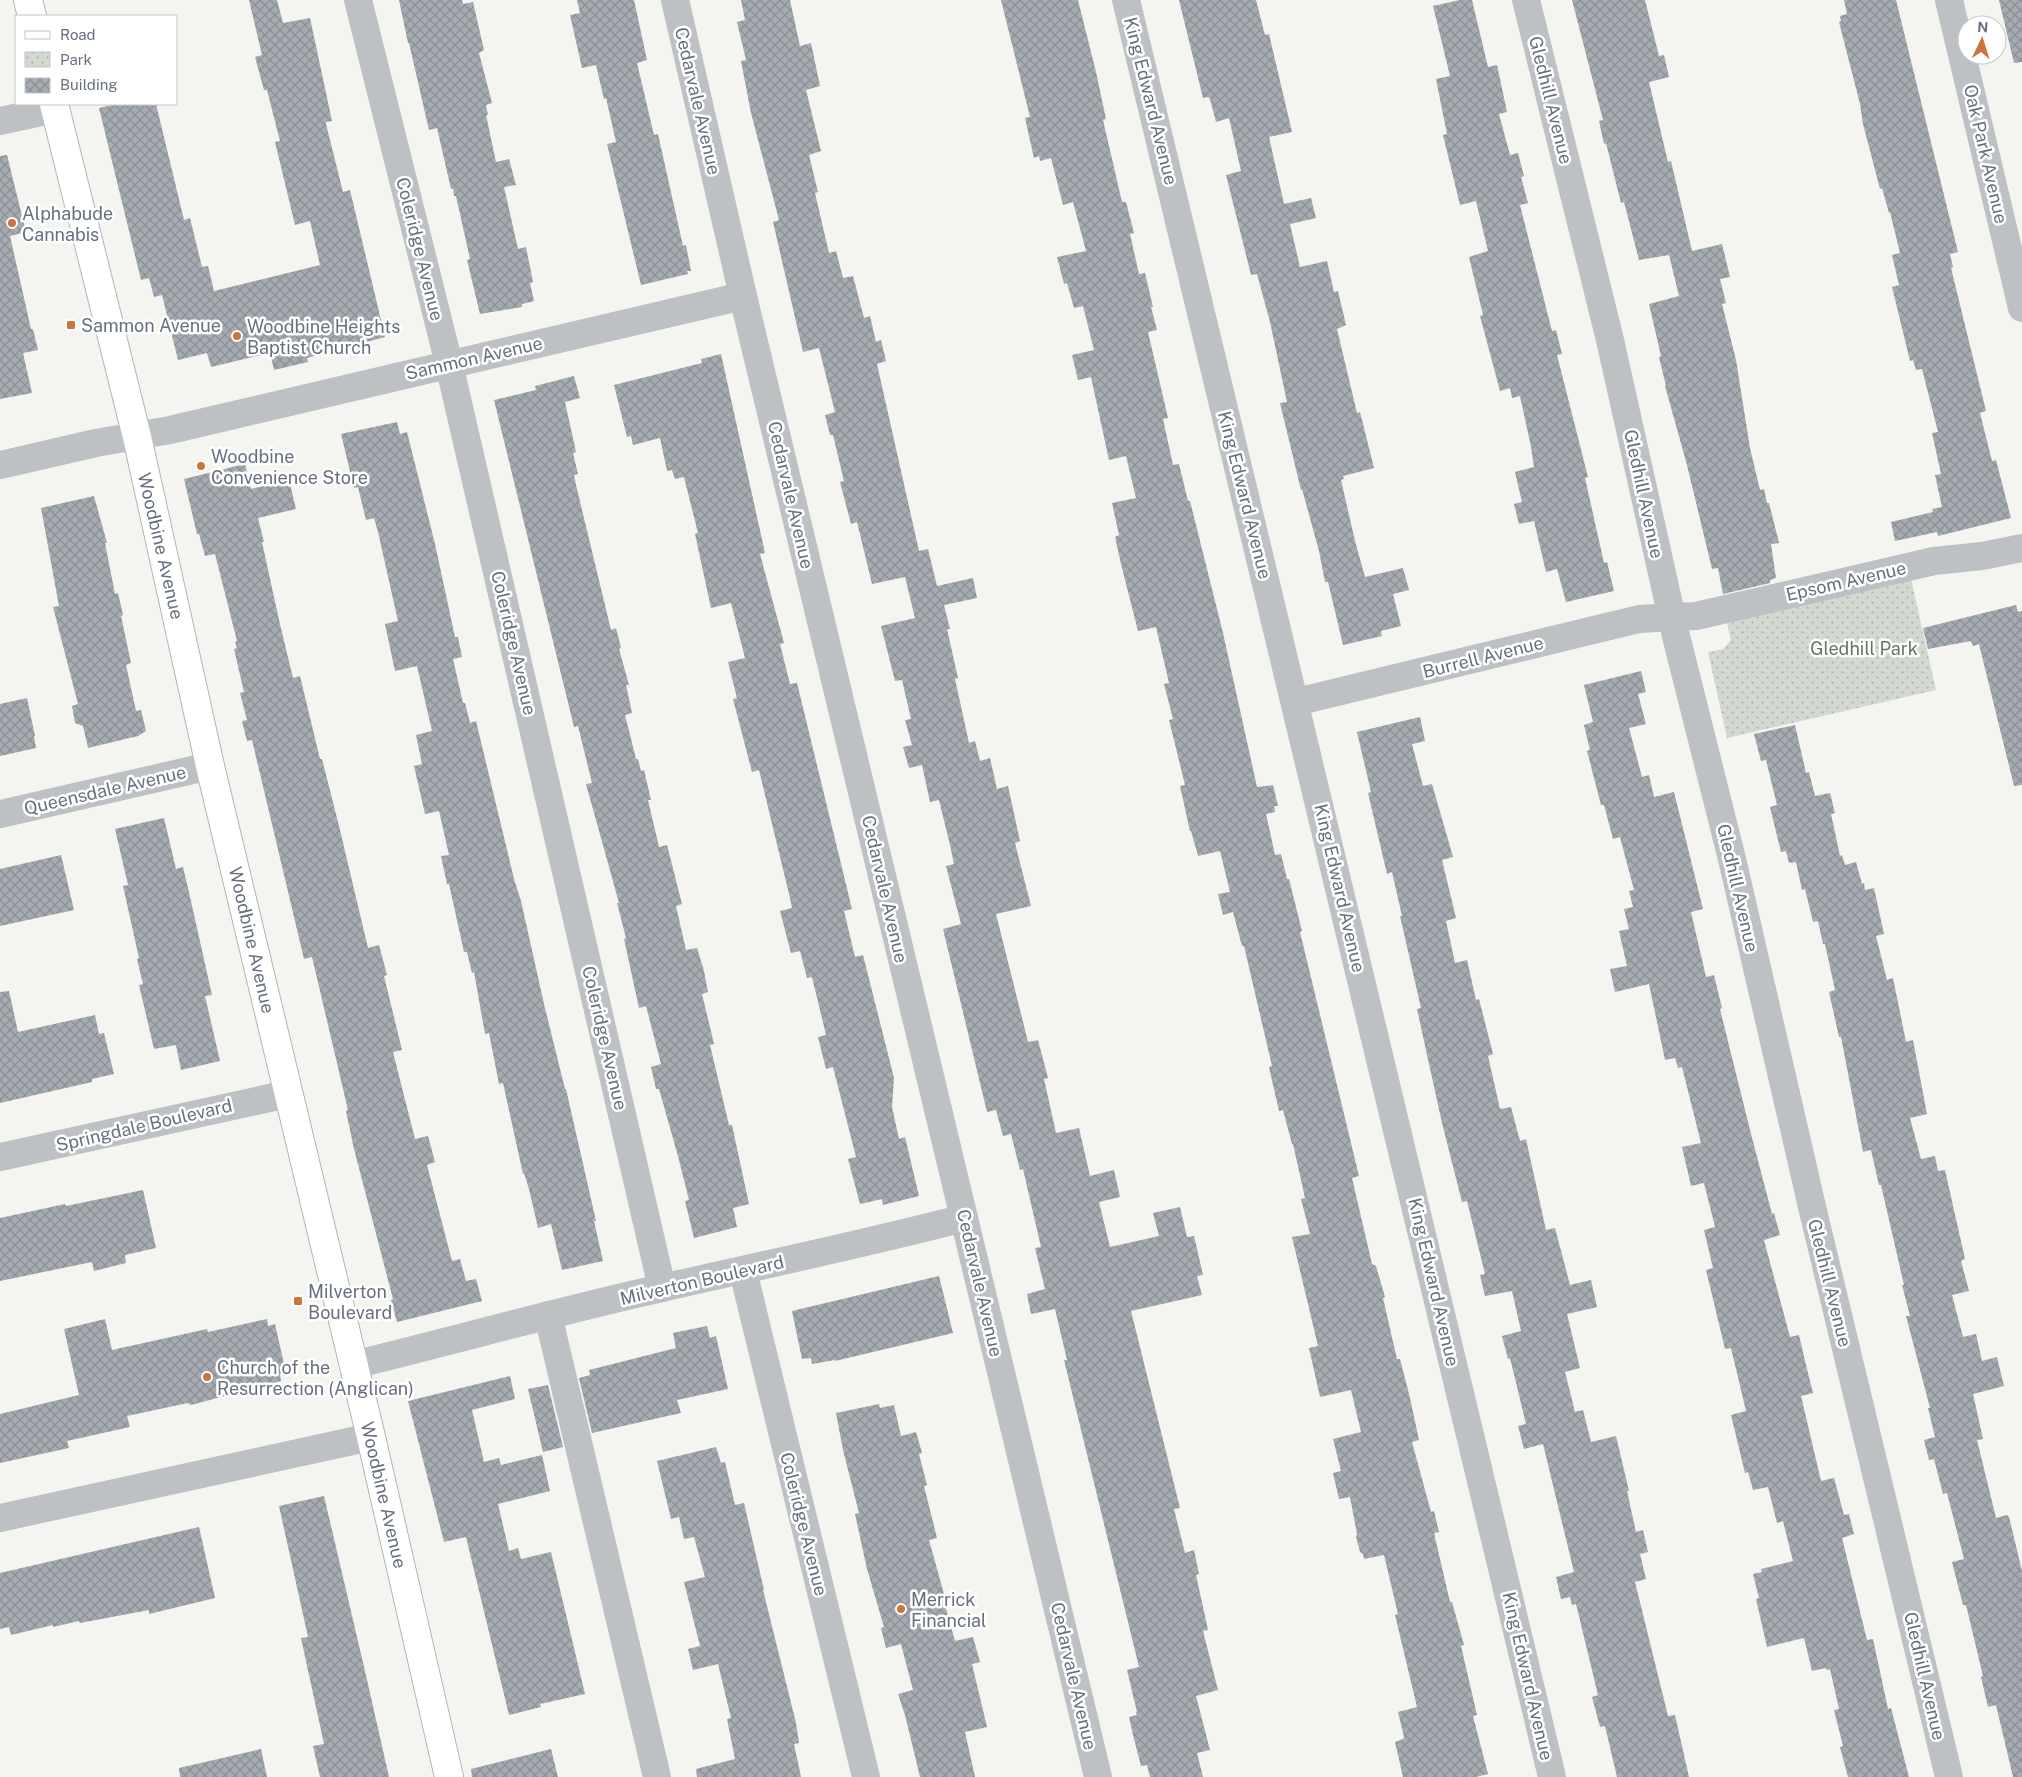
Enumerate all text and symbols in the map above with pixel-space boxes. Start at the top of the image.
legend [15,15,178,105]
street label: King Edward Avenue [1120,15,1182,187]
north arrow [1957,15,2007,65]
text: N [1977,19,1989,35]
street label: Cedarvale Avenue [671,25,725,177]
text: Road [60,26,96,43]
street label: Gledhill Avenue [1525,34,1577,166]
text: Park [60,51,92,68]
text: Building [60,76,118,93]
street label: Oak Park Avenue [1960,82,2012,226]
street label: Coleridge Avenue [392,175,448,323]
place label: Alphabude Cannabis [22,203,113,245]
marker: Alphabude Cannabis [6,217,18,229]
place label: Sammon Avenue [81,315,221,336]
place label: Woodbine Heights Baptist Church [247,316,400,358]
marker: Sammon Avenue [65,319,77,331]
marker: Woodbine Heights Baptist Church [231,330,243,342]
street label: Sammon Avenue [404,332,544,384]
street label: King Edward Avenue [1214,409,1276,581]
street label: Cedarvale Avenue [764,419,818,571]
street label: Gledhill Avenue [1620,428,1668,560]
place label: Woodbine Convenience Store [211,446,368,488]
marker: Woodbine Convenience Store [195,460,207,472]
street label: Woodbine Avenue [134,471,188,621]
street label: Epsom Avenue [1784,557,1908,605]
street label: Coleridge Avenue [487,569,541,717]
street label: Burrell Avenue [1420,632,1546,682]
park label: Gledhill Park [1810,638,1918,659]
street label: Queensdale Avenue [22,761,188,819]
street label: King Edward Avenue [1310,802,1370,974]
street label: Cedarvale Avenue [858,813,912,965]
street label: Gledhill Avenue [1713,822,1763,954]
street label: Woodbine Avenue [225,865,279,1015]
street label: Coleridge Avenue [578,964,632,1112]
street label: Springdale Boulevard [54,1095,234,1155]
street label: King Edward Avenue [1404,1196,1464,1368]
street label: Cedarvale Avenue [953,1207,1007,1359]
street label: Gledhill Avenue [1804,1217,1856,1349]
street label: Milverton Boulevard [618,1251,786,1309]
place label: Milverton Boulevard [308,1281,392,1323]
marker: Milverton Boulevard [292,1295,304,1307]
place label: Church of the Resurrection (Anglican) [217,1357,414,1399]
marker: Church of the Resurrection (Anglican) [201,1371,213,1383]
street label: Woodbine Avenue [357,1420,411,1570]
street label: Coleridge Avenue [776,1450,832,1598]
place label: Merrick Financial [911,1589,987,1631]
street label: King Edward Avenue [1498,1590,1558,1762]
street label: Cedarvale Avenue [1047,1600,1101,1752]
marker: Merrick Financial [895,1603,907,1615]
street label: Gledhill Avenue [1900,1610,1950,1742]

